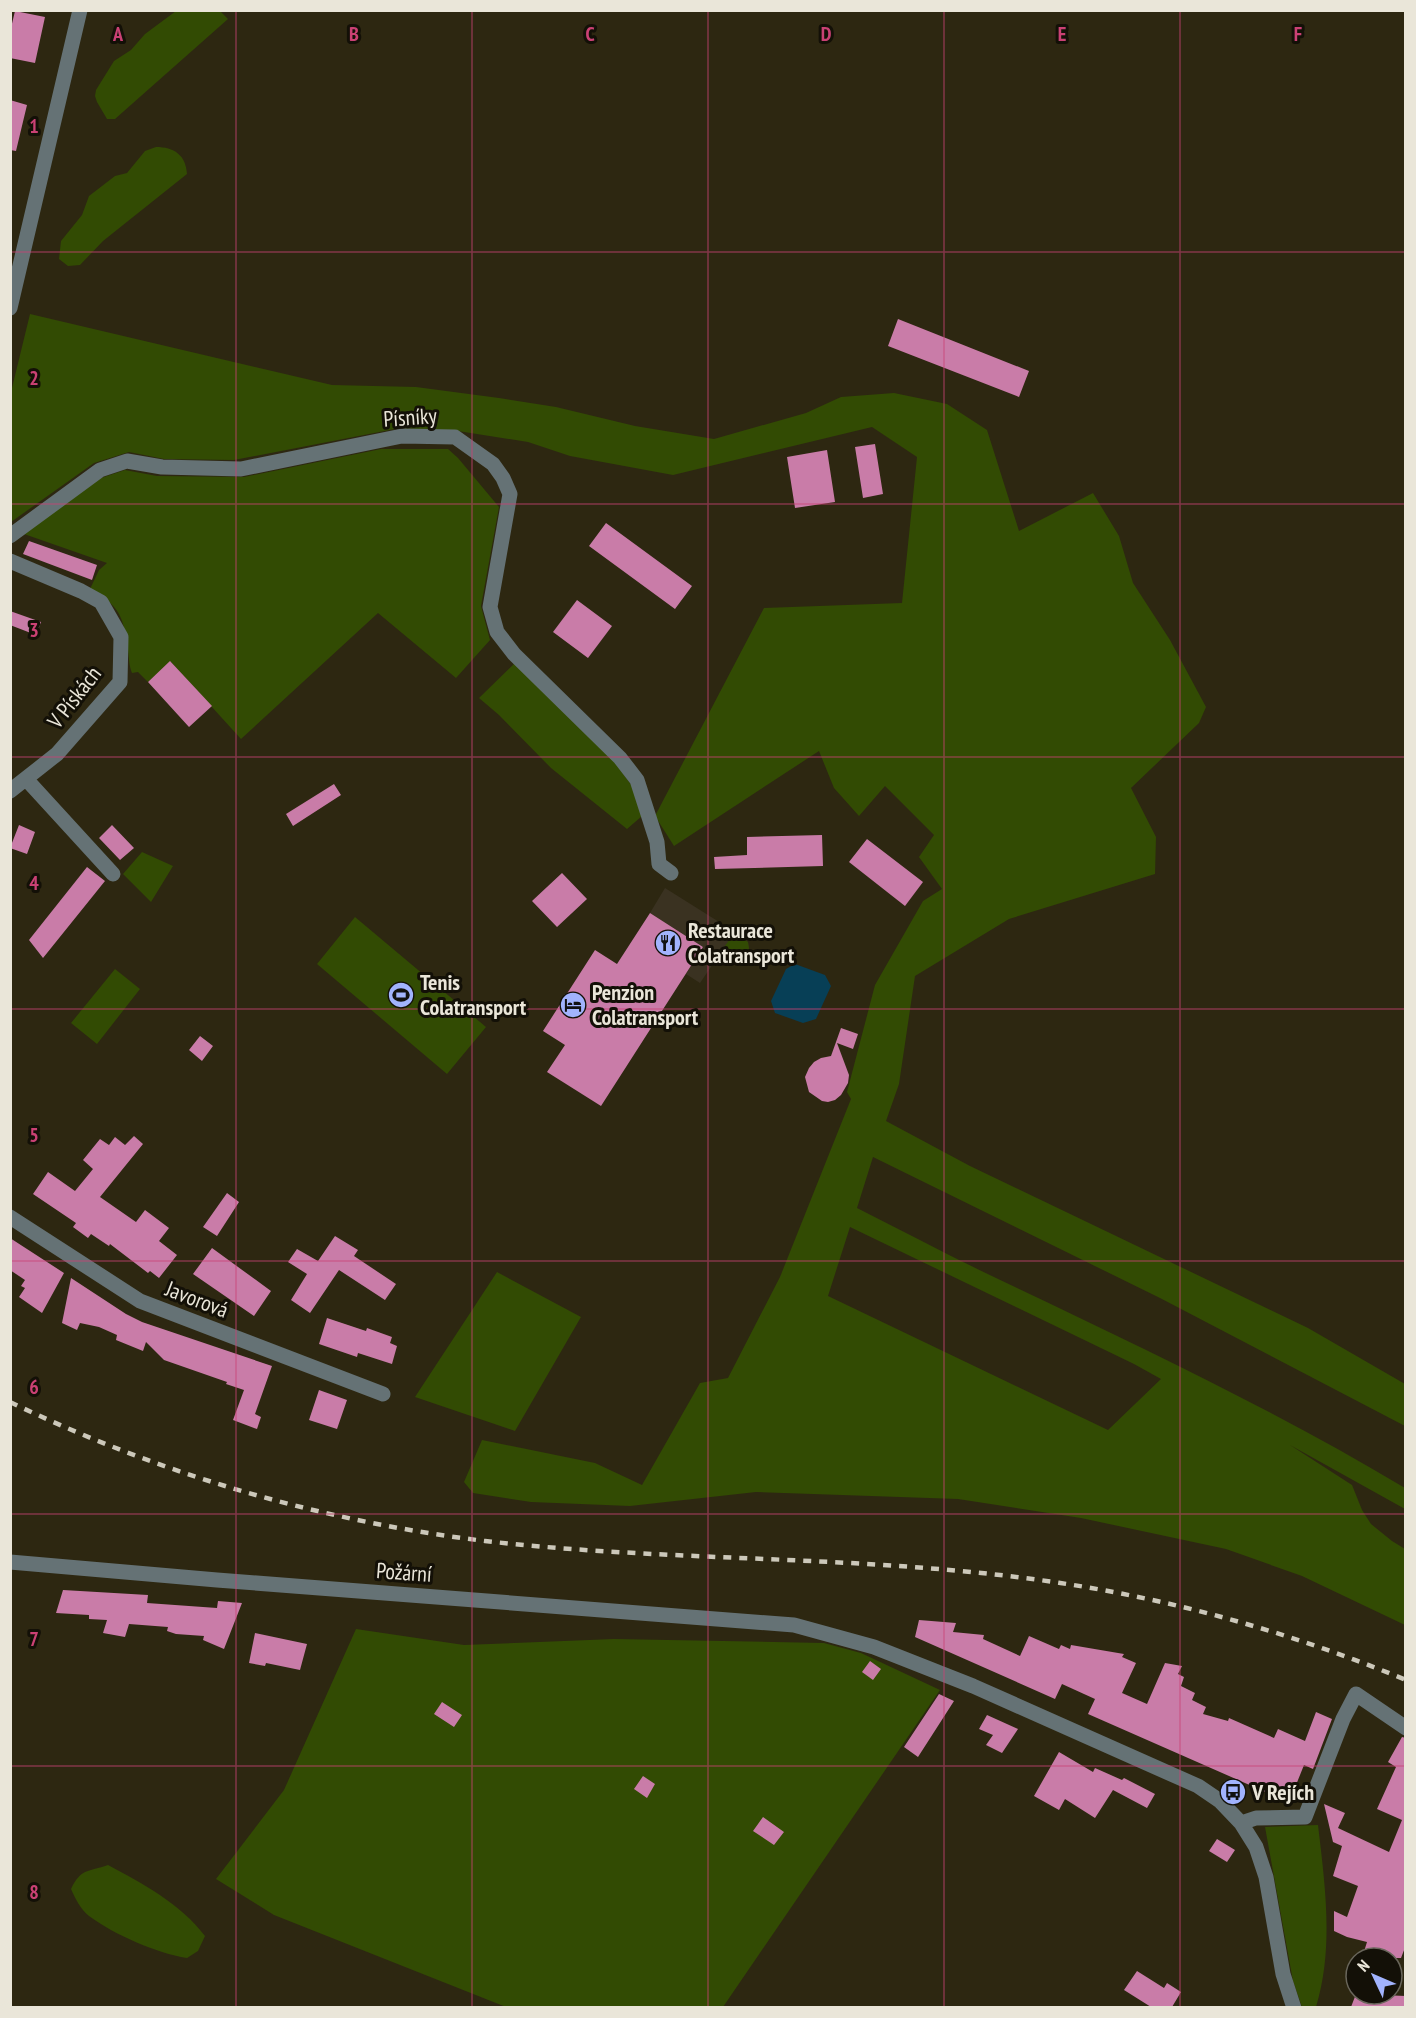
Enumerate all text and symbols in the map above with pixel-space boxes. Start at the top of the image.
text: A [112,21,124,47]
text: B [349,21,359,47]
text: C [585,21,595,47]
text: D [821,21,832,47]
text: E [1058,21,1066,47]
text: F [1294,21,1302,47]
text: 1 [29,113,39,139]
text: 2 [29,365,39,391]
street label: Písníky [382,401,438,433]
text: 3 [29,617,39,643]
street label: V Pískách [40,660,107,735]
text: 4 [29,870,39,896]
place label: Restaurace Colatransport [688,916,795,969]
restaurant icon: Restaurace Colatransport [653,928,683,958]
place label: Tenis Colatransport [420,968,527,1021]
place label: Penzion Colatransport [592,978,699,1031]
sports icon: Tenis Colatransport [386,980,416,1010]
hotel icon: Penzion Colatransport [558,990,588,1020]
text: 5 [29,1122,39,1148]
street label: Javorová [161,1274,232,1324]
text: 6 [29,1374,39,1400]
street label: Požární [375,1556,433,1588]
text: 7 [29,1626,39,1652]
bus stop icon: V Rejích [1218,1777,1248,1807]
place label: V Rejích [1251,1778,1314,1806]
text: 8 [29,1879,39,1905]
north arrow [1344,1946,1404,2006]
text: N [1353,1956,1373,1976]

